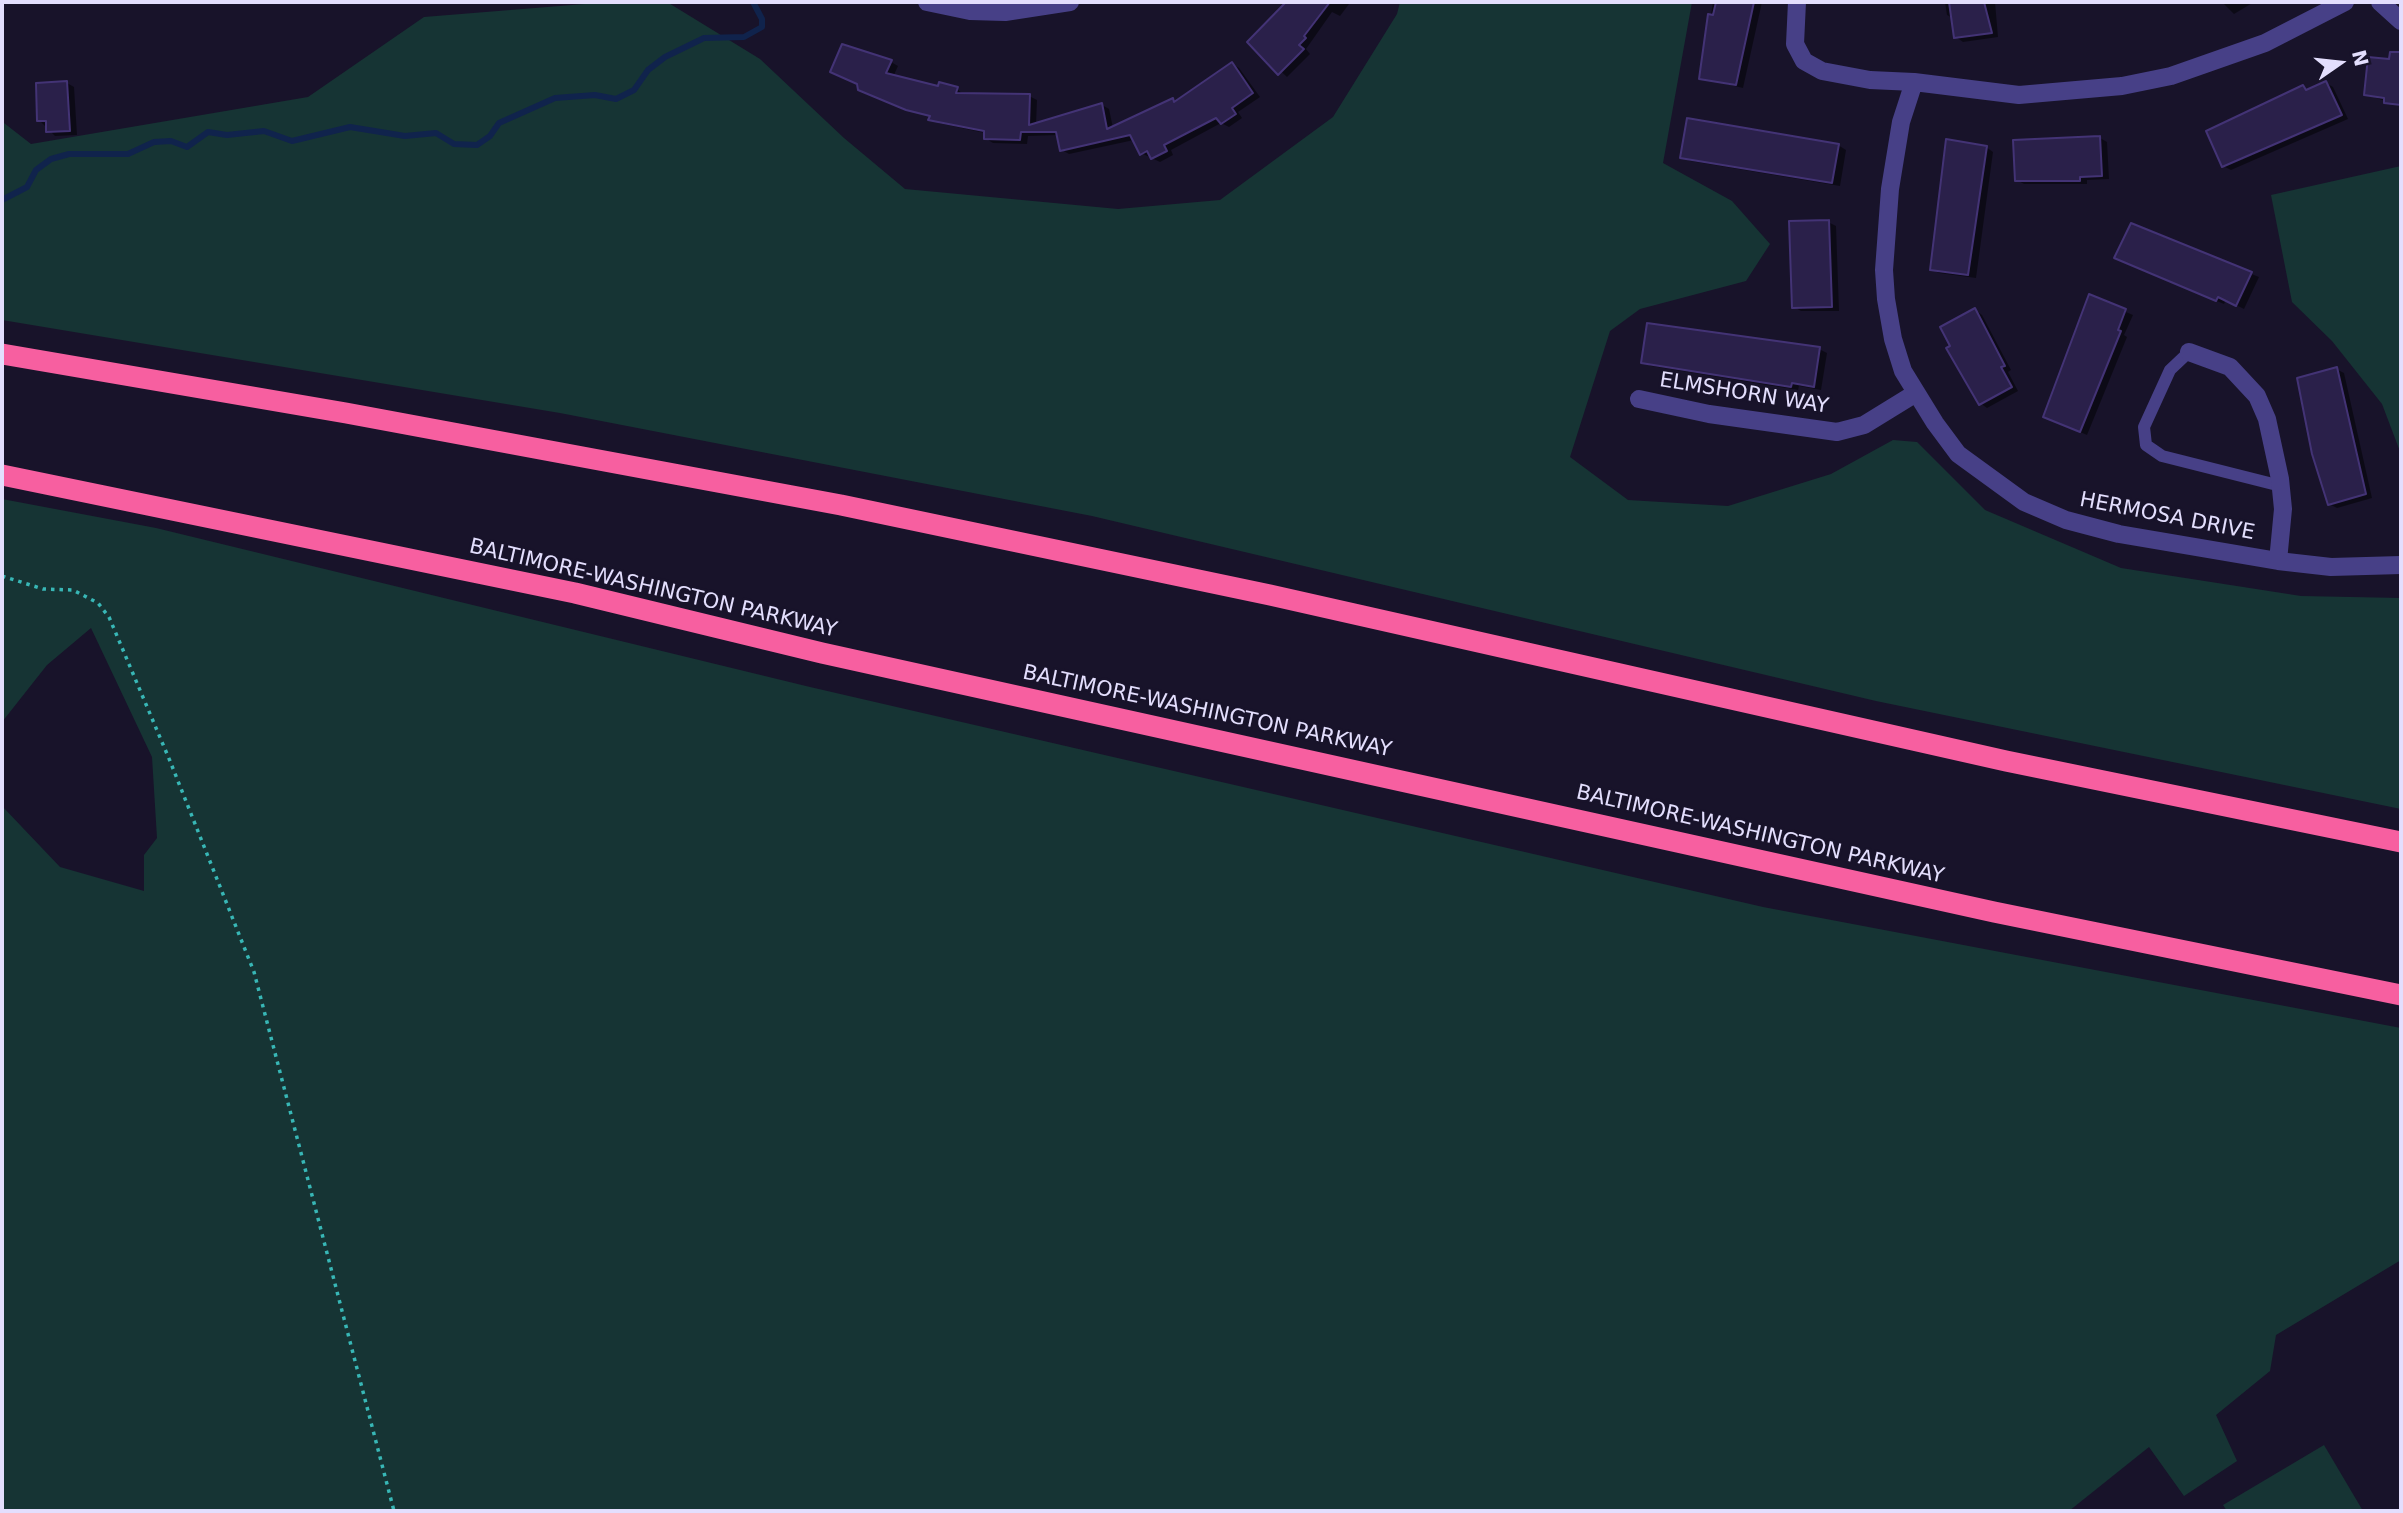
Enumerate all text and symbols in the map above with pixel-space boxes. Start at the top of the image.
north arrow [2305,28,2375,98]
text: N [2348,48,2373,68]
street label: ELMSHORN WAY [1658,368,1830,420]
street label: HERMOSA DRIVE [2077,488,2257,546]
street label: BALTIMORE-WASHINGTON PARKWAY [467,534,839,644]
street label: BALTIMORE-WASHINGTON PARKWAY [1020,661,1394,763]
street label: BALTIMORE-WASHINGTON PARKWAY [1574,780,1946,890]

